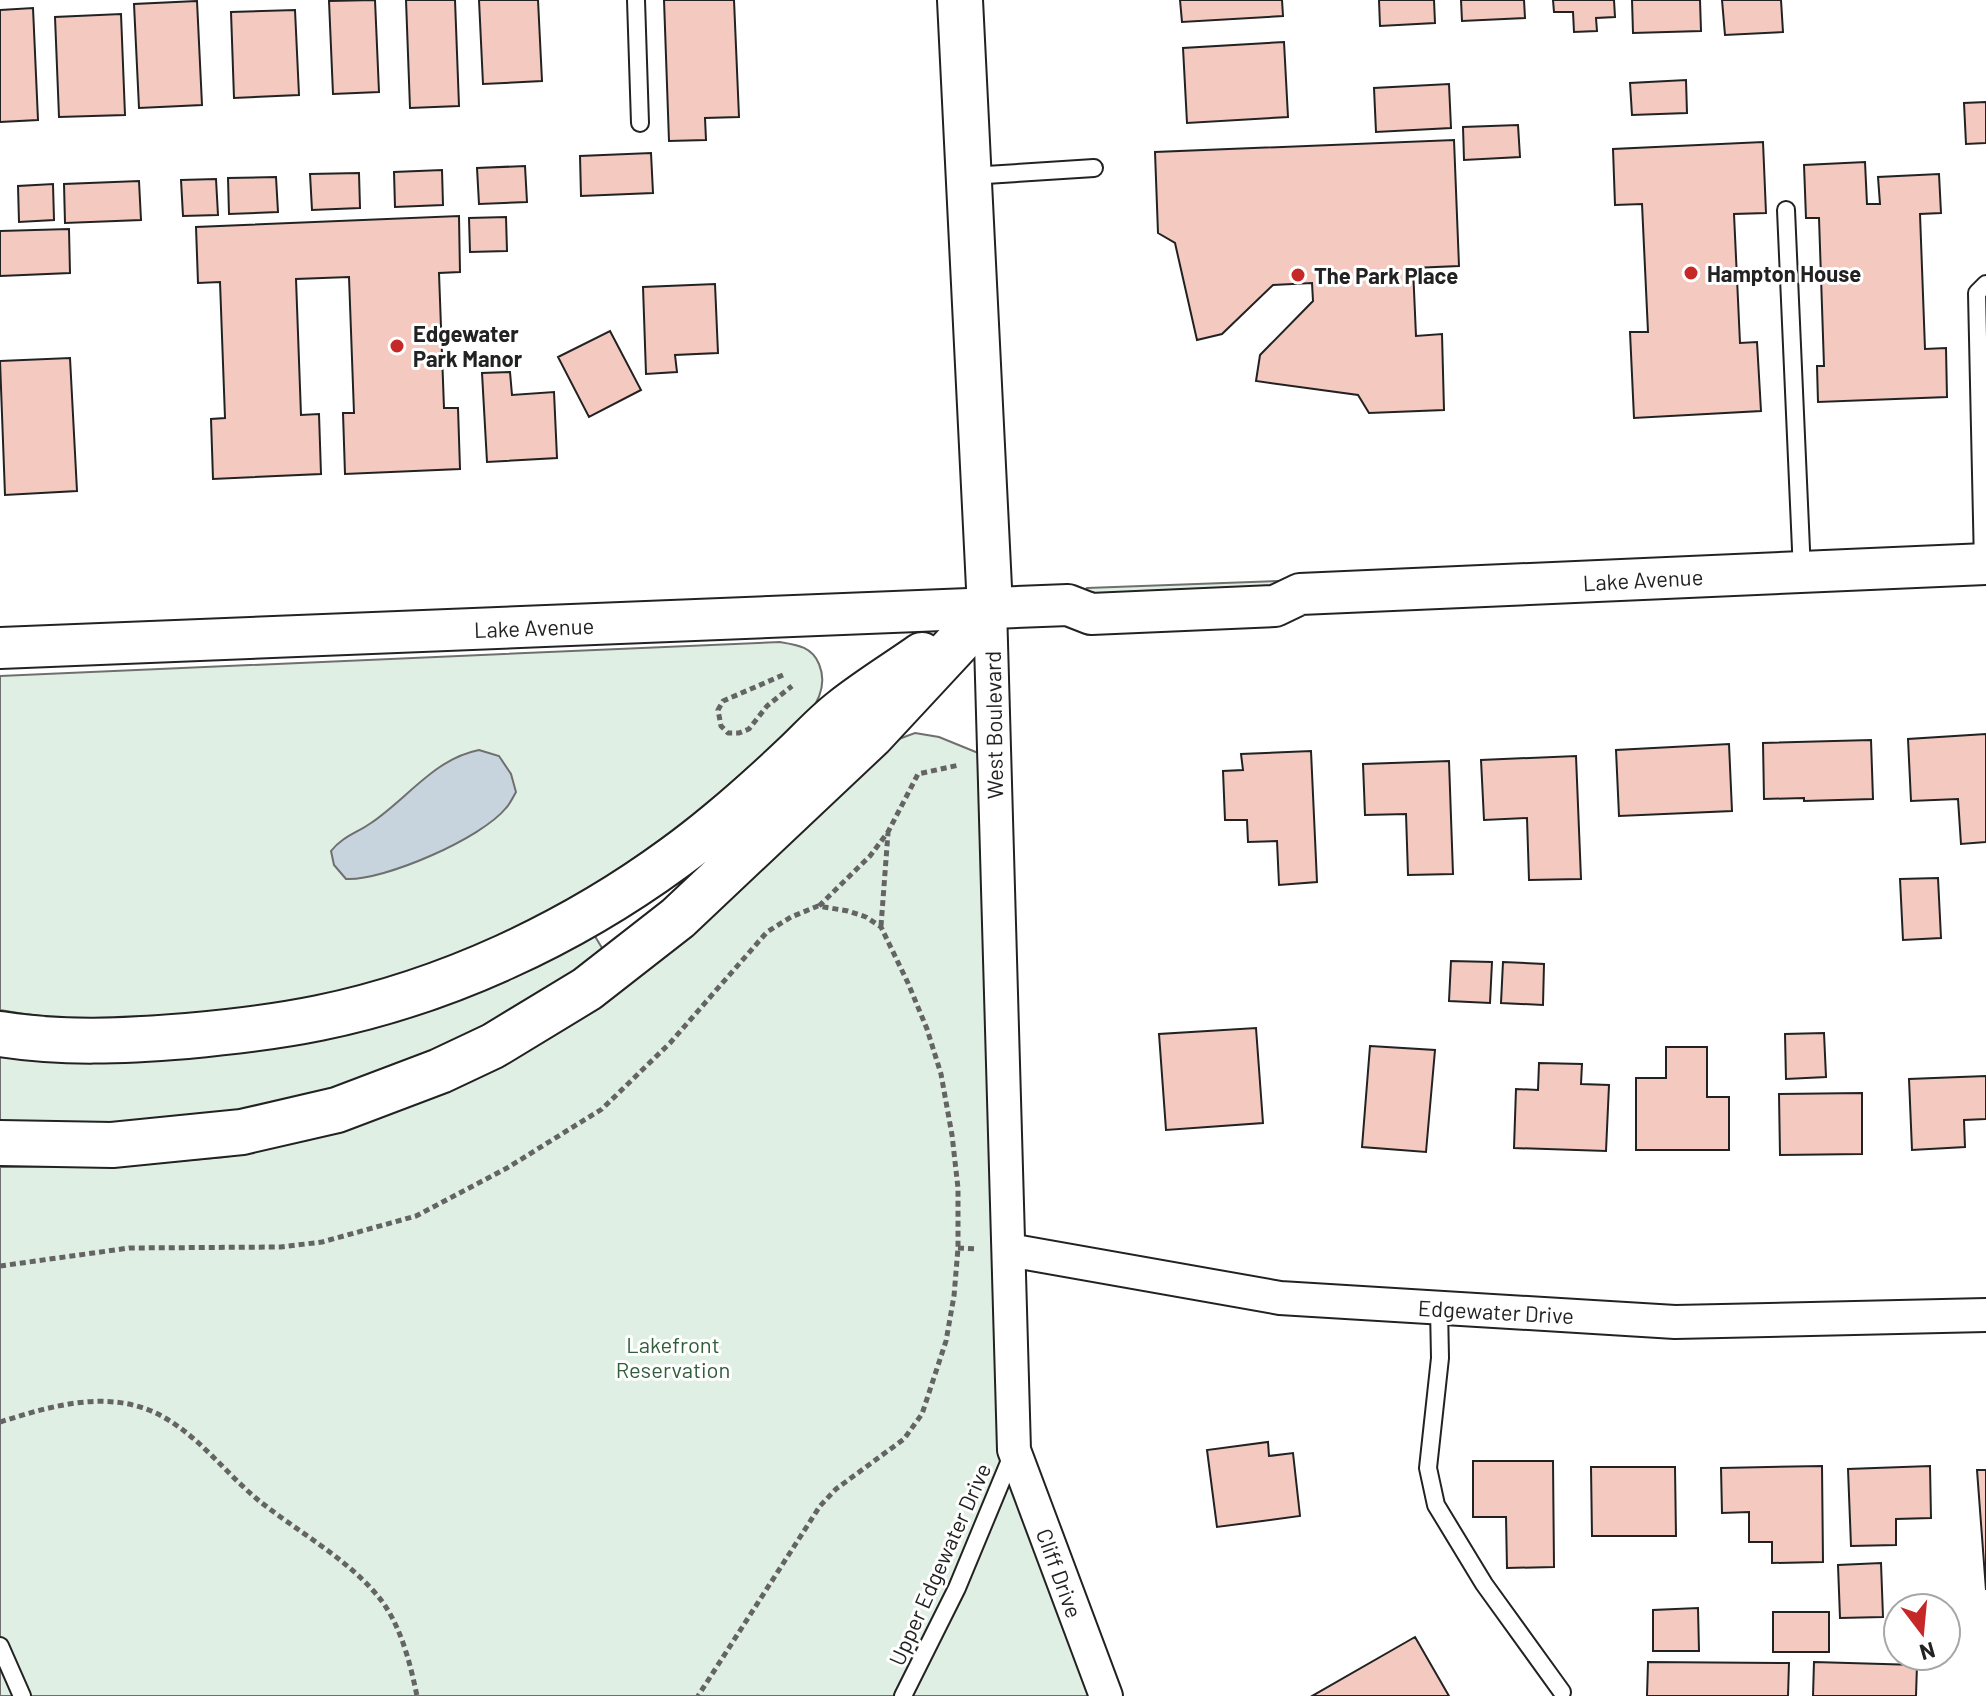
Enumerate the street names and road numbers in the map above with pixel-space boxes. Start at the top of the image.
street label: Lake Avenue [1582,563,1704,595]
street label: Lake Avenue [473,612,595,642]
street label: West Boulevard [979,651,1007,799]
street label: Edgewater Drive [1417,1294,1575,1328]
street label: Upper Edgewater Drive [883,1459,995,1669]
street label: Cliff Drive [1032,1525,1088,1621]

